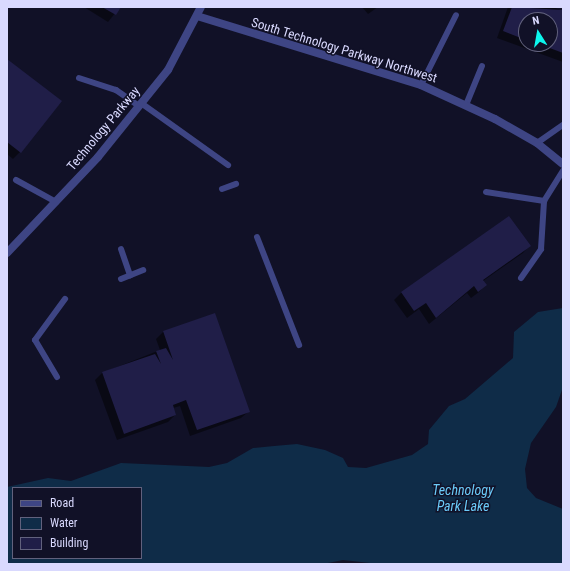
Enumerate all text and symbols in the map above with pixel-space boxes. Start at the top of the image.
north arrow [518,12,558,52]
text: N [531,14,540,28]
street label: South Technology Parkway Northwest [249,15,439,87]
street label: Technology Parkway [64,84,144,174]
water label: Technology Park Lake [432,482,494,514]
legend [12,487,142,559]
text: Road [50,496,74,510]
text: Water [50,516,78,530]
text: Building [50,536,88,550]

